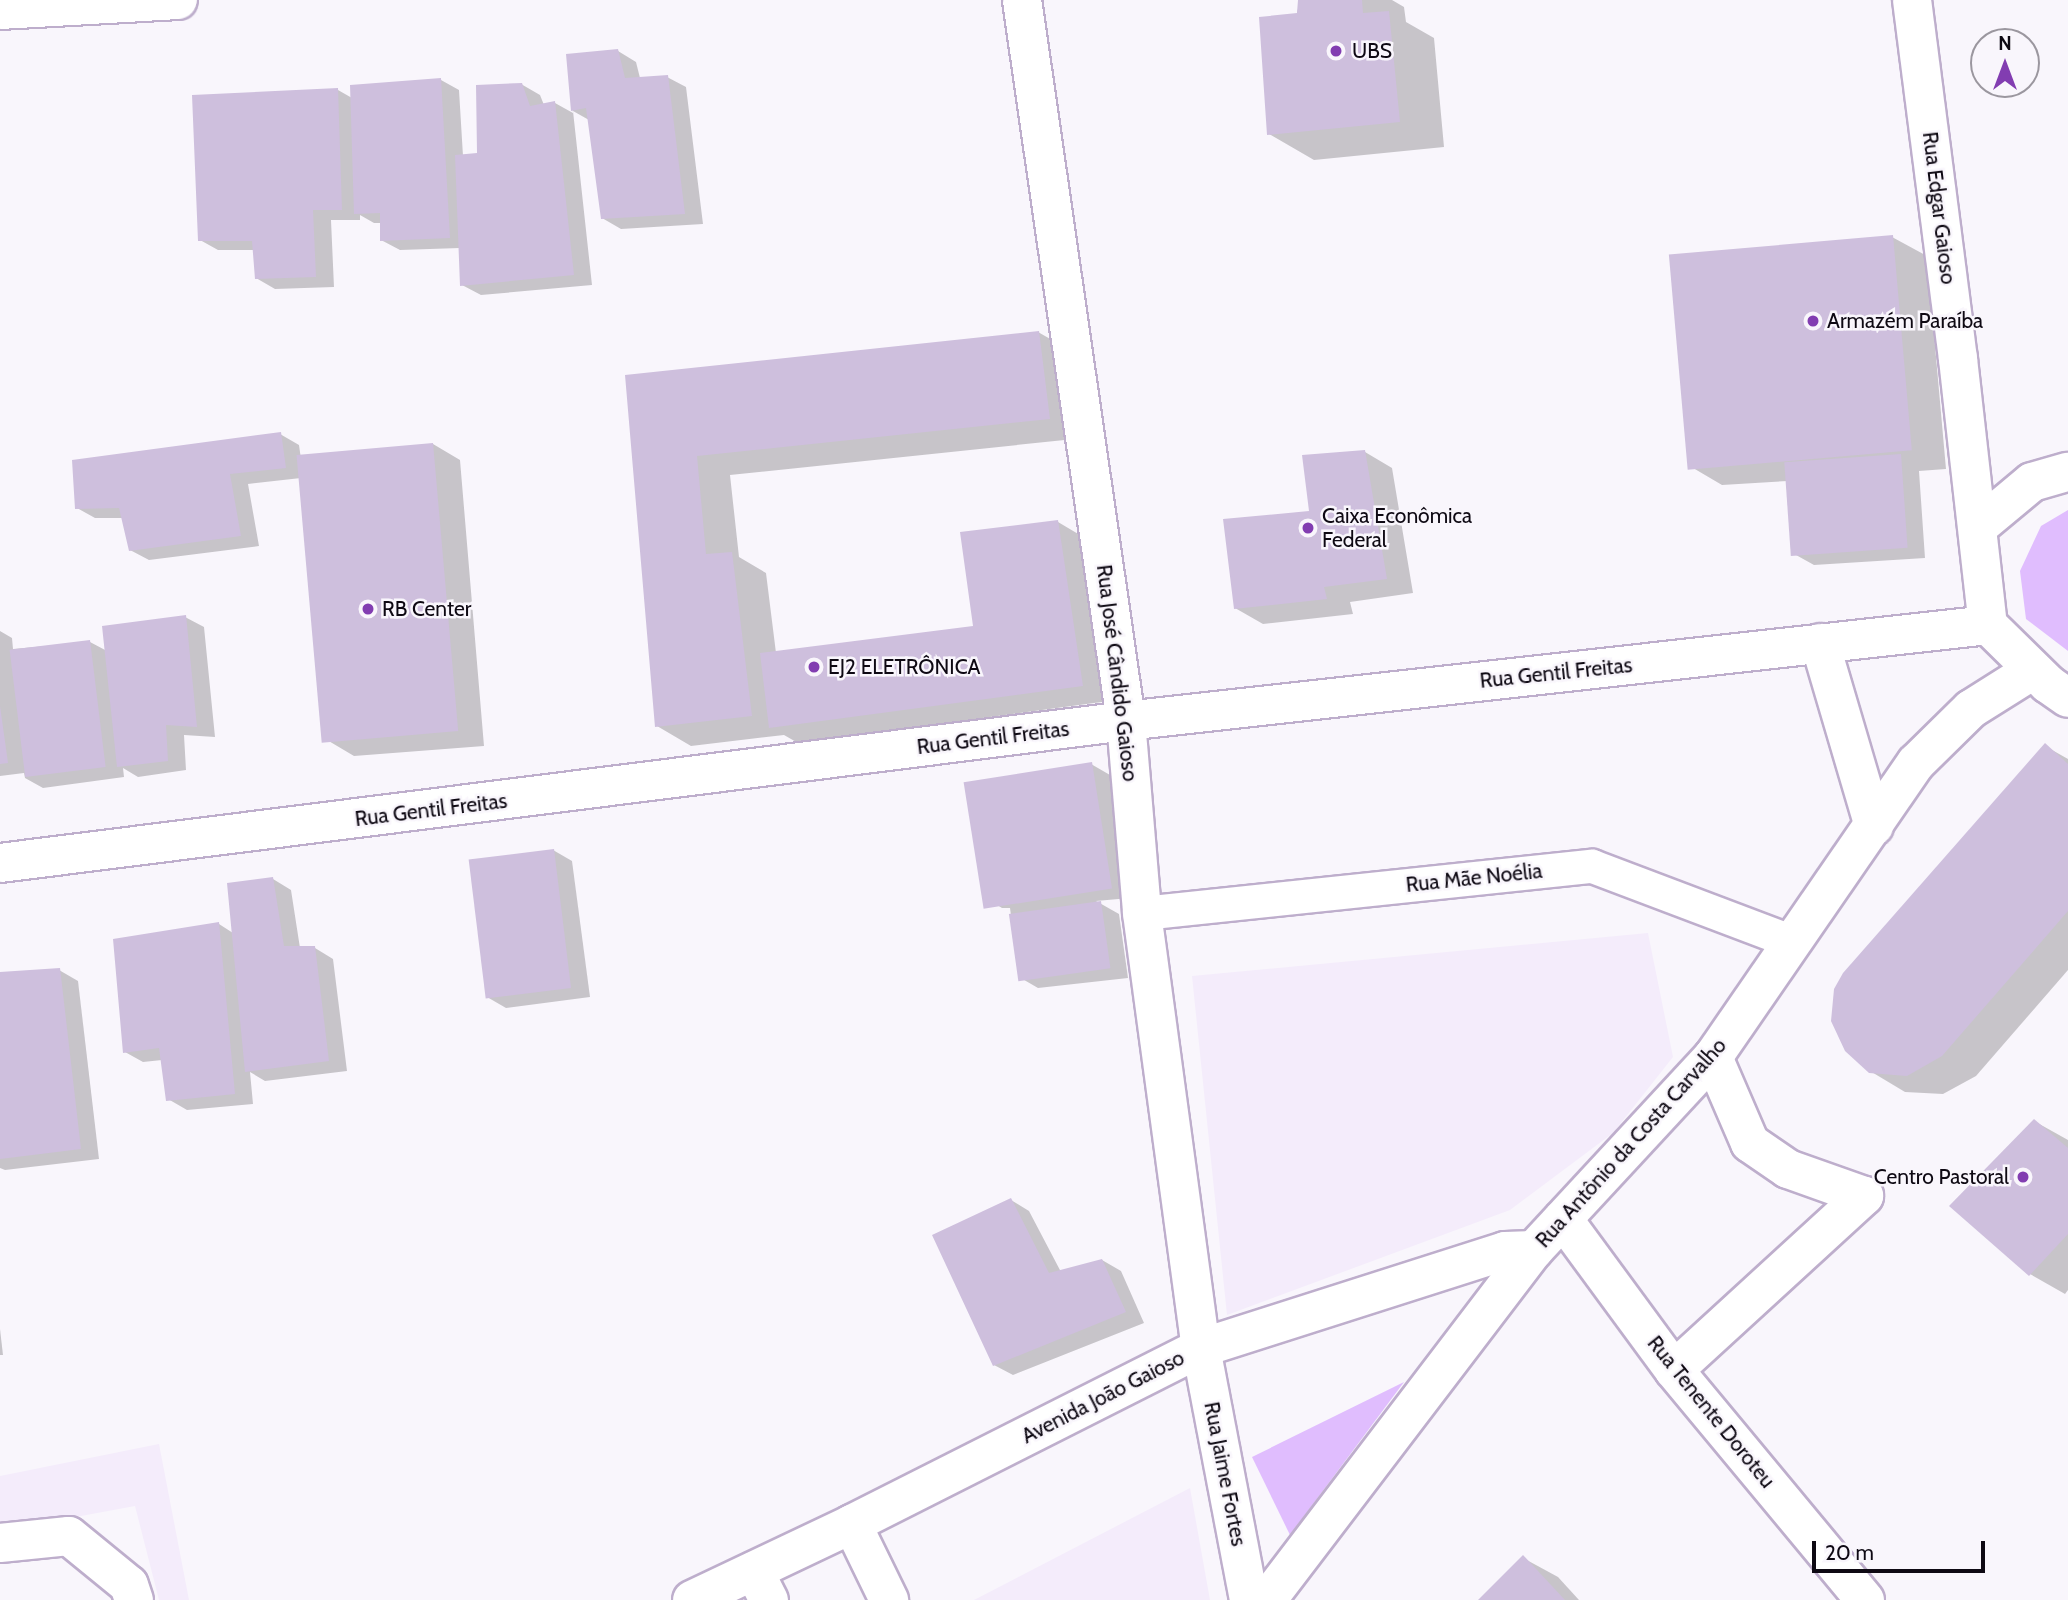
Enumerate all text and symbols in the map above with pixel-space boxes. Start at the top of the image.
north arrow [1970,28,2040,98]
text: N [1998,32,2012,55]
place label: UBS [1352,38,1392,64]
marker: UBS [1326,41,1346,61]
street label: Rua Edgar Gaioso [1917,130,1961,286]
place label: Armazém Paraíba [1827,308,1983,334]
marker: Armazém Paraíba [1805,313,1821,329]
place label: Caixa Econômica Federal [1322,503,1472,553]
marker: Caixa Econômica Federal [1300,520,1316,536]
street label: Rua José Cândido Gaioso [1091,563,1143,783]
place label: RB Center [382,596,471,622]
marker: RB Center [360,601,376,617]
street label: Rua Gentil Freitas [1478,652,1634,694]
place label: EJ2 ELETRÔNICA [828,654,981,680]
marker: EJ2 ELETRÔNICA [806,659,822,675]
street label: Rua Gentil Freitas [915,716,1071,760]
street label: Rua Gentil Freitas [353,788,509,832]
street label: Rua Mãe Noélia [1405,858,1543,898]
street label: Rua Antônio da Costa Carvalho [1530,1033,1732,1253]
place label: Centro Pastoral [1874,1164,2009,1190]
marker: Centro Pastoral [2015,1169,2031,1185]
street label: Rua Tenente Doroteu [1642,1331,1780,1493]
street label: Avenida João Gaioso [1017,1345,1189,1449]
street label: Rua Jaime Fortes [1199,1400,1251,1548]
scale bar [1816,1526,1989,1570]
text: 20 m [1825,1540,1874,1565]

